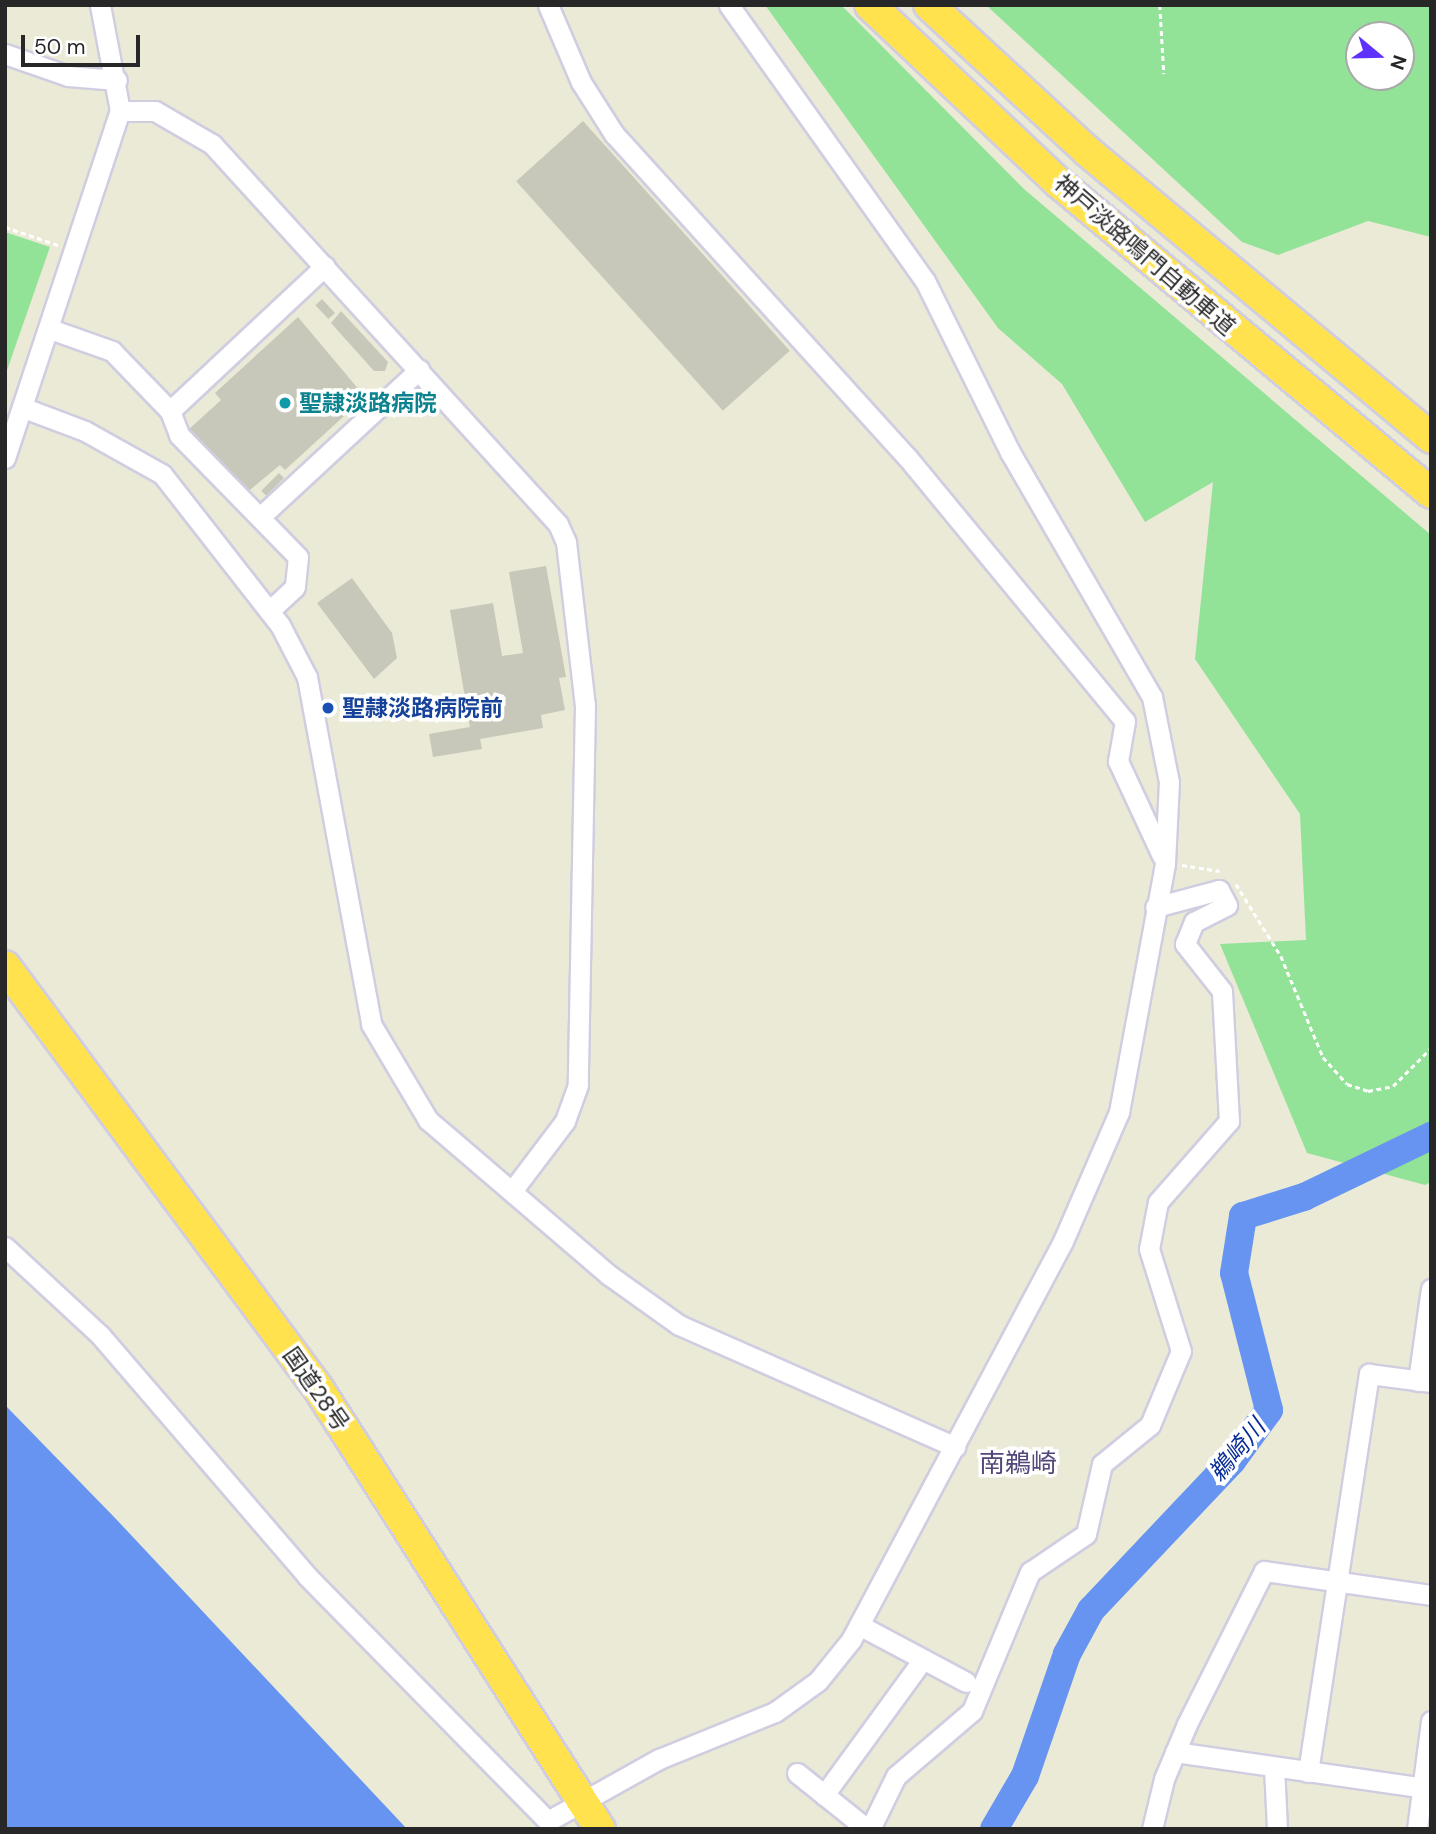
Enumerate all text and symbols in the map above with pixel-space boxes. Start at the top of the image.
scale bar [24,21,144,65]
north arrow [1345,21,1415,91]
text: 50 m [34,33,85,61]
text: N [1384,52,1413,73]
street label: 神戸淡路鳴門自動車道 [1049,169,1241,341]
place label: 聖隷淡路病院 [299,389,437,417]
marker: 聖隷淡路病院 [277,395,293,411]
place label: 聖隷淡路病院前 [342,694,503,722]
marker: 聖隷淡路病院前 [320,700,336,716]
street label: 国道28号 [277,1342,355,1436]
water label: 鵜崎川 [1203,1413,1271,1487]
district label: 南鵜崎 [979,1448,1057,1480]

